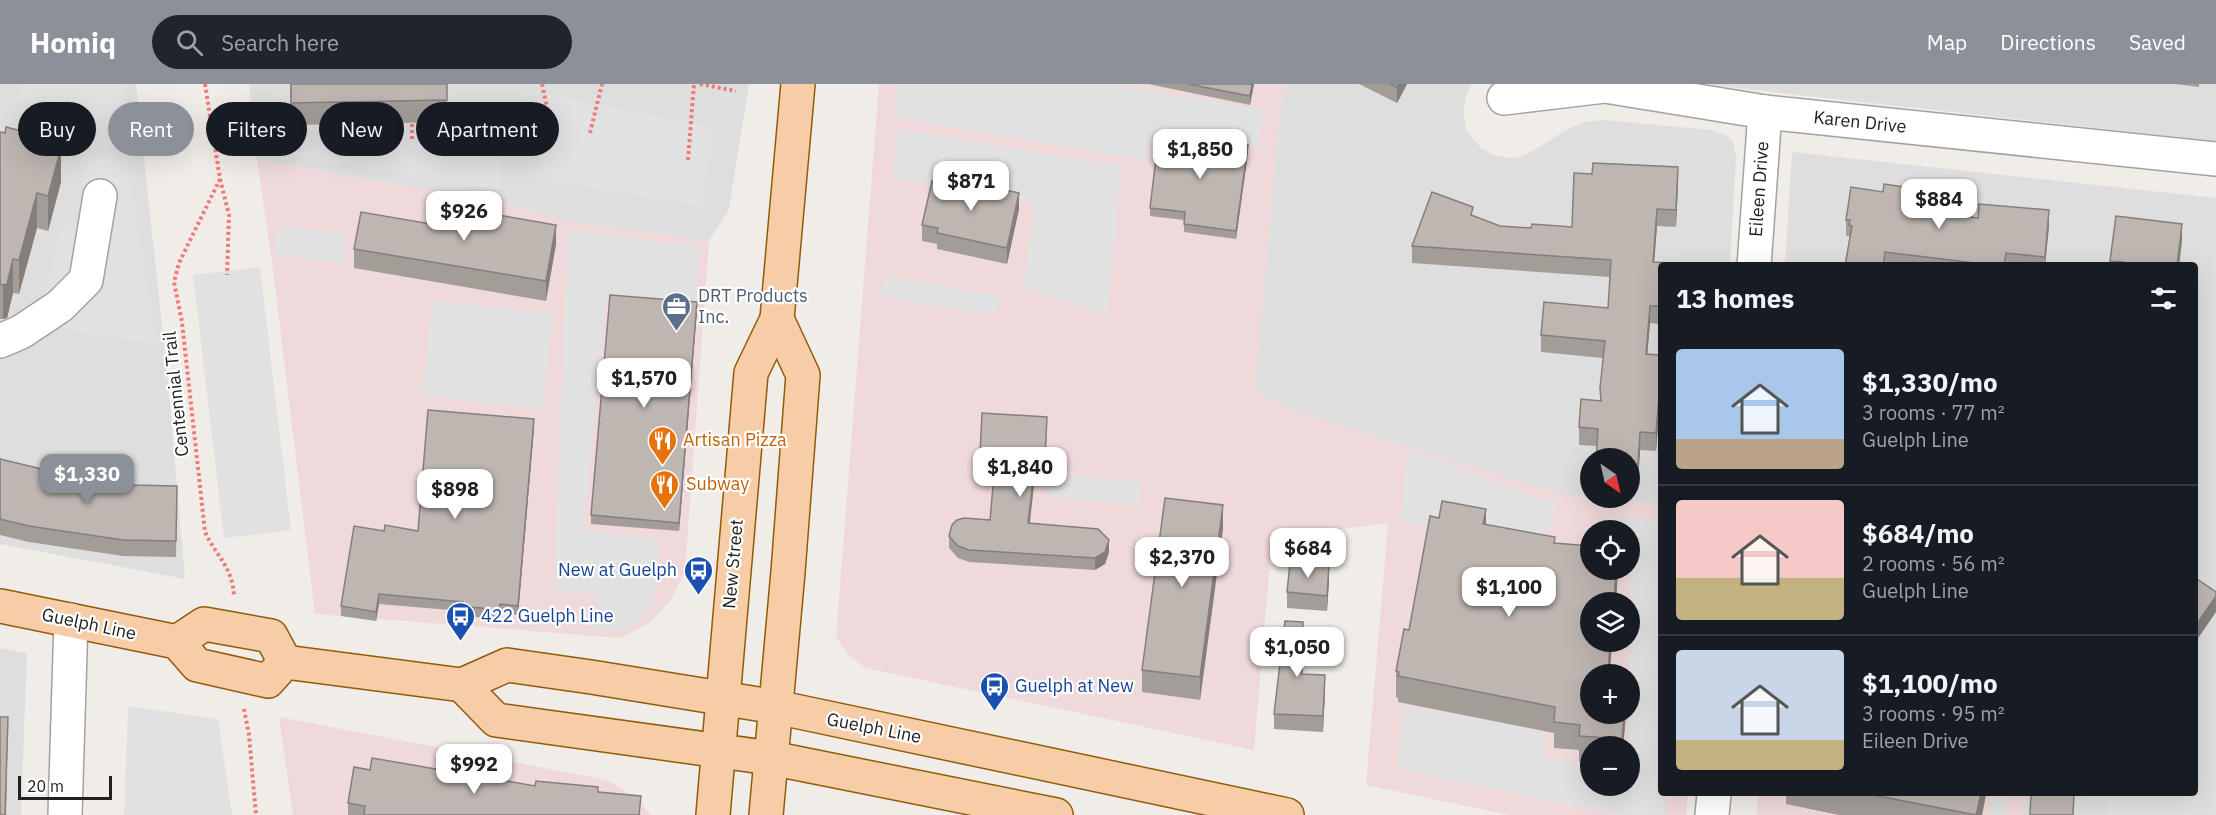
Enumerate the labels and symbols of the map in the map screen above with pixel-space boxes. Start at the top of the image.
street label: Karen Drive [1812,105,1908,138]
pin: $1,850 [1151,129,1249,180]
street label: Eileen Drive [1744,140,1773,238]
pin: $871 [935,161,1007,212]
pin: $884 [1903,179,1975,230]
pin: $926 [428,191,500,242]
place label: DRT Products Inc. [698,284,808,328]
office icon: DRT Products Inc. [661,290,693,332]
street label: Centennial Trail [157,330,194,458]
pin: $1,570 [595,358,693,409]
restaurant icon: Artisan Pizza [646,424,678,466]
place label: Artisan Pizza [683,428,787,451]
pin: $1,840 [971,447,1069,498]
north arrow [1580,448,1640,508]
pin: $1,330 [38,454,136,505]
restaurant icon: Subway [649,468,681,510]
pin: $898 [419,469,491,520]
place label: Subway [686,472,749,495]
street label: New Street [717,518,748,610]
pin: $684 [1272,528,1344,579]
pin: $2,370 [1133,537,1231,588]
bus stop icon: New at Guelph [682,554,714,596]
place label: New at Guelph [558,558,677,581]
pin: $1,100 [1460,567,1558,618]
bus stop icon: 422 Guelph Line [444,600,476,642]
street label: Guelph Line [40,602,139,645]
place label: 422 Guelph Line [481,604,614,627]
pin: $1,050 [1248,627,1346,678]
bus stop icon: Guelph at New [978,670,1010,712]
place label: Guelph at New [1015,674,1134,697]
street label: Guelph Line [825,707,924,748]
pin: $992 [438,744,510,795]
scale bar [18,773,112,800]

